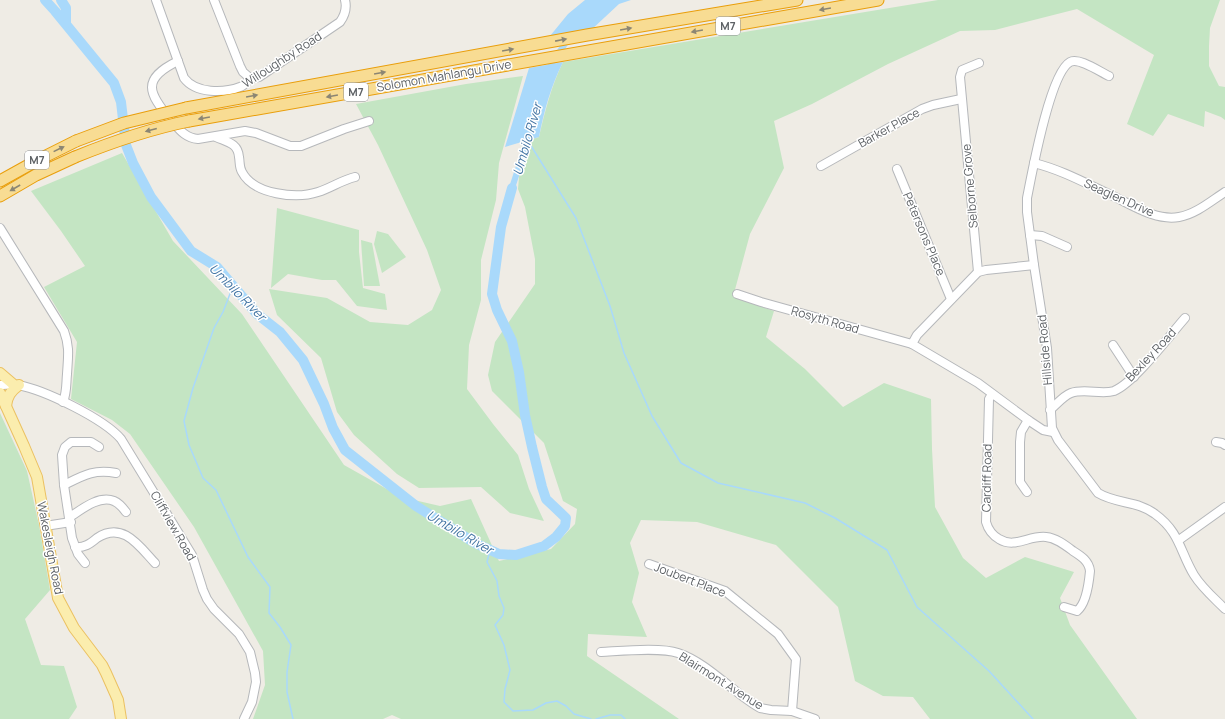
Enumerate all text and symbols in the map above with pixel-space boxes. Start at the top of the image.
one-way arrow [819,6,832,12]
road number: M7 [716,17,740,35]
one-way arrow [619,26,632,32]
street label: Willoughby Road [239,27,325,92]
one-way arrow [691,28,703,34]
one-way arrow [554,37,567,43]
one-way arrow [502,47,514,53]
street label: Solomon Mahlangu Drive [375,55,513,96]
one-way arrow [374,70,387,76]
road number: M7 [344,83,368,101]
one-way arrow [246,93,258,99]
one-way arrow [326,93,339,99]
water label: Umbilo River [508,99,546,177]
street label: Barker Place [855,104,923,152]
one-way arrow [198,116,210,122]
one-way arrow [145,127,157,133]
street label: Selborne Grove [957,143,982,229]
one-way arrow [53,146,65,152]
road number: M7 [25,151,49,169]
street label: Seaglen Drive [1081,174,1157,221]
one-way arrow [9,184,21,191]
street label: Petersons Place [899,189,950,278]
water label: Umbilo River [205,259,272,326]
street label: Rosyth Road [789,302,861,337]
street label: Hillside Road [1033,314,1056,386]
street label: Bexley Road [1121,324,1180,385]
street label: Cardiff Road [977,444,996,512]
street label: Cliffview Road [147,488,200,564]
street label: Wakesleigh Road [33,500,68,596]
water label: Umbilo River [423,506,499,559]
street label: Joubert Place [652,558,729,601]
street label: Blairmont Avenue [676,648,767,713]

